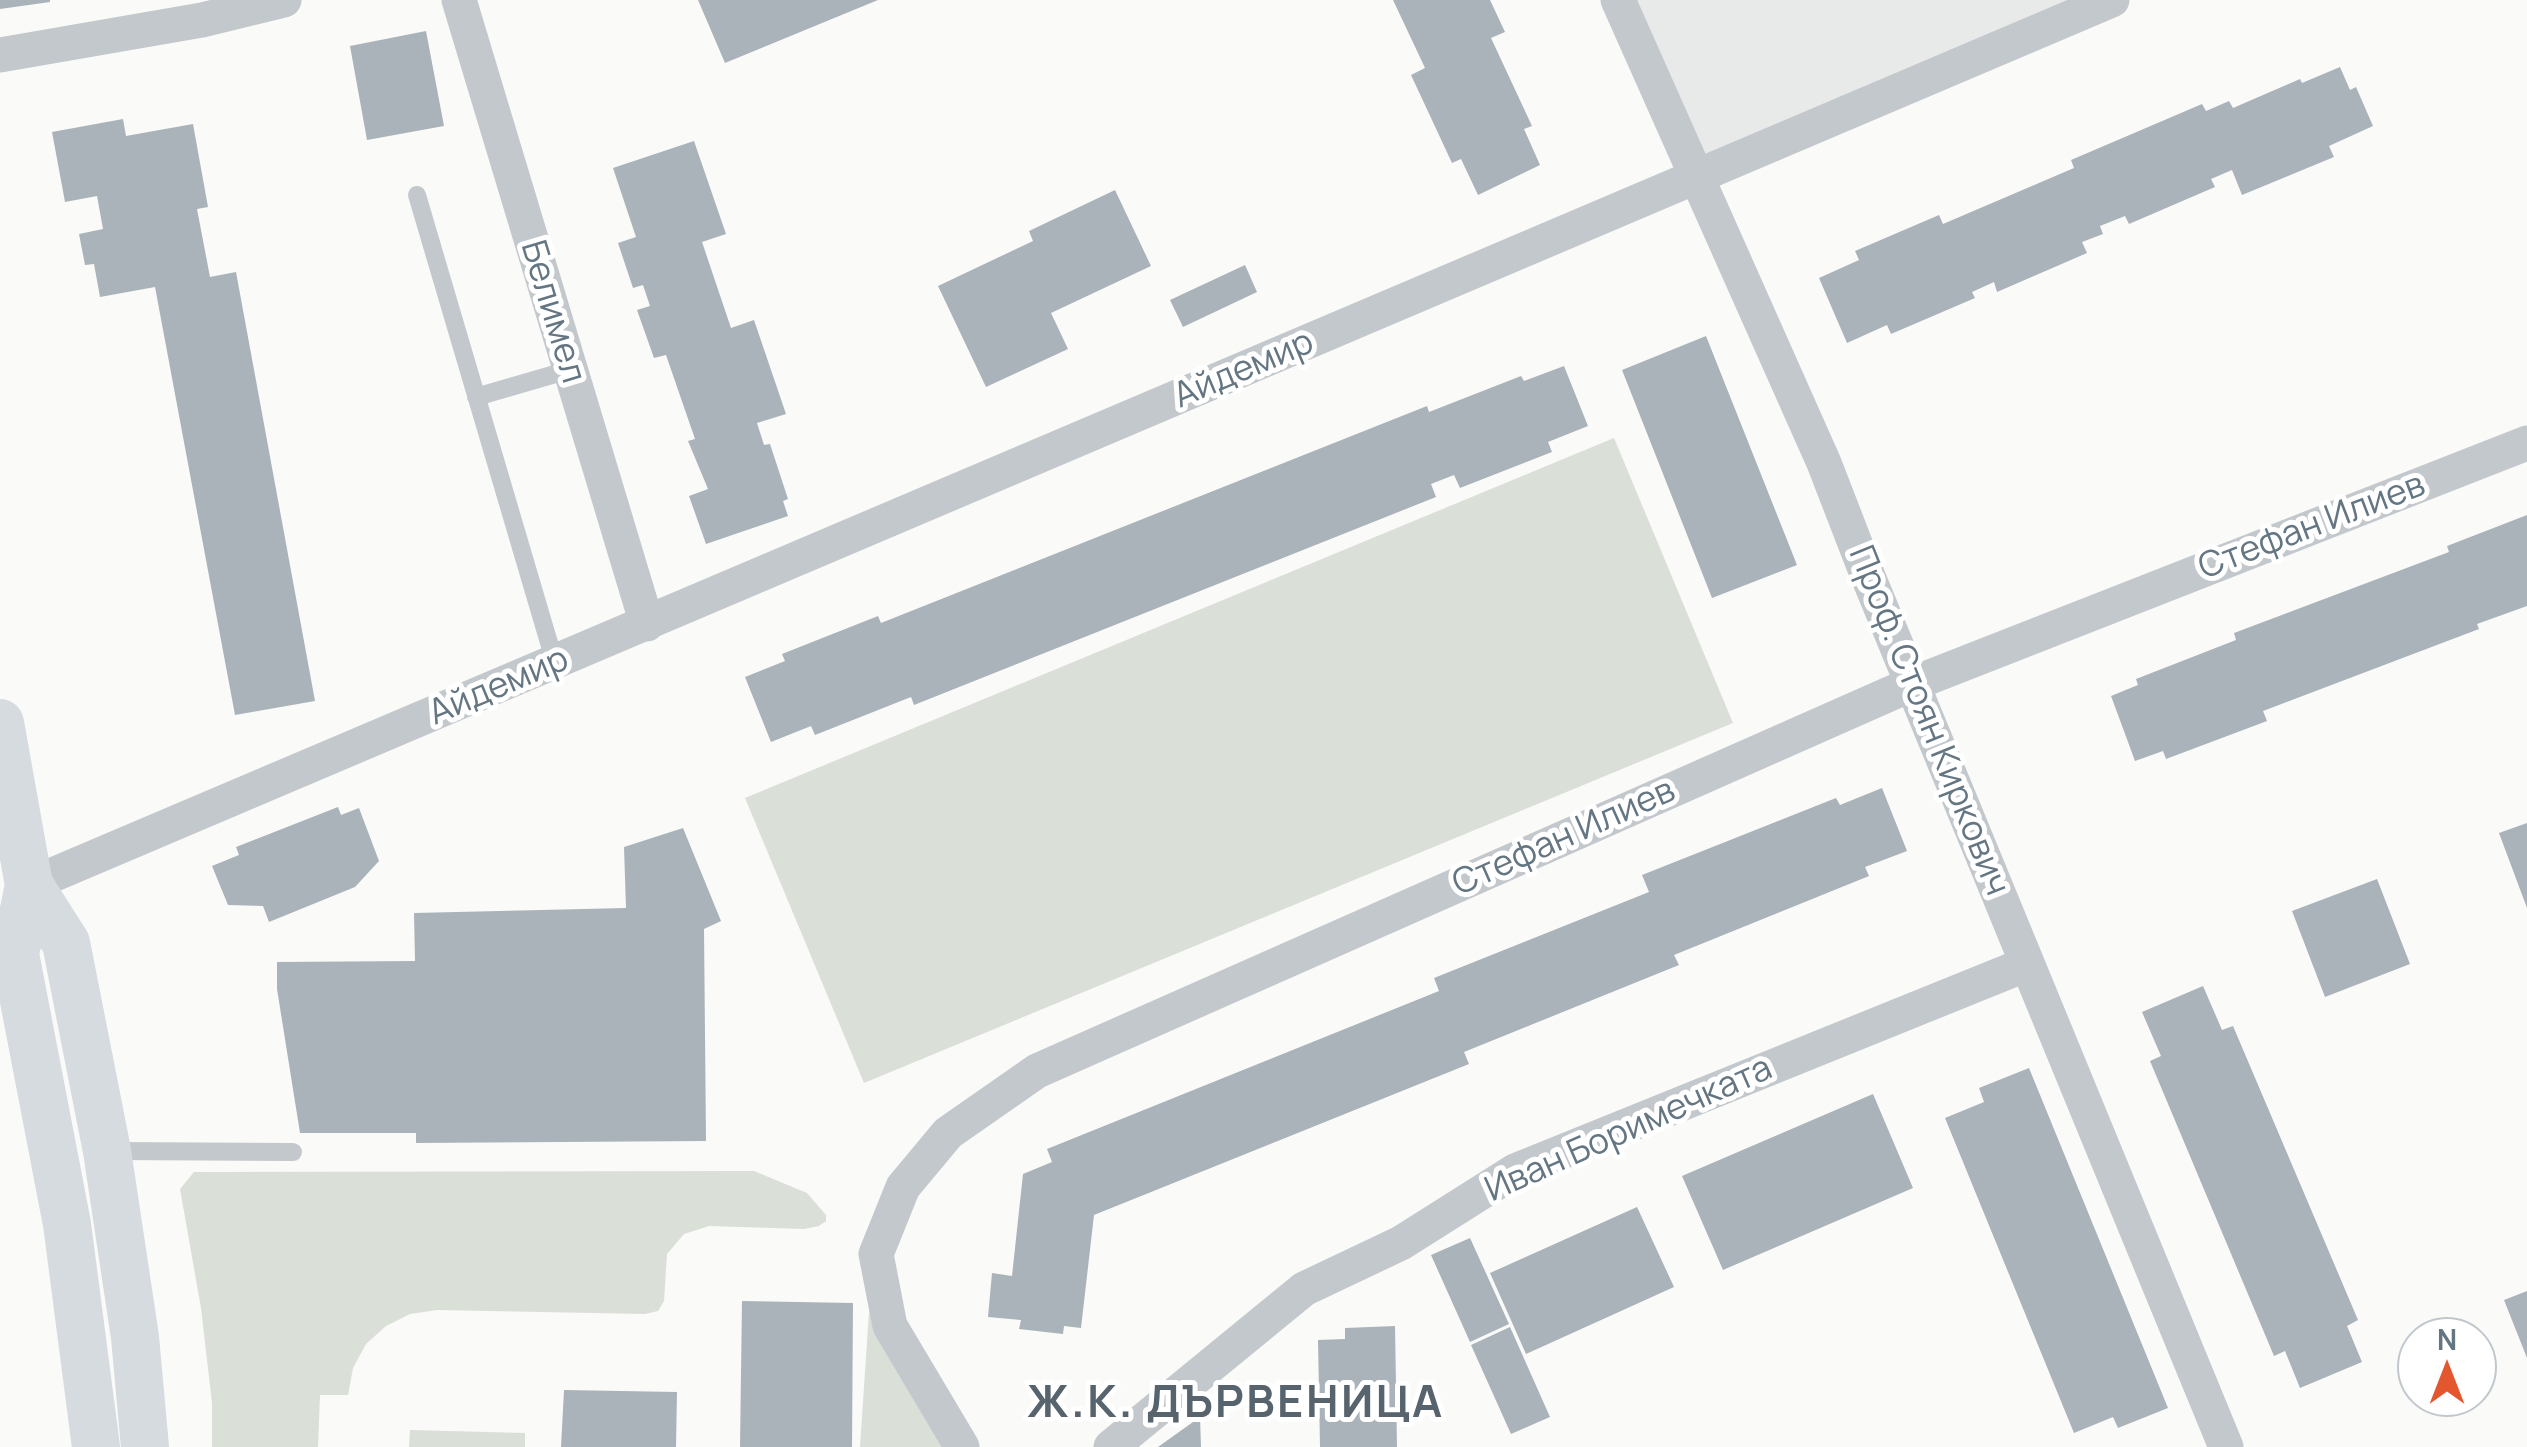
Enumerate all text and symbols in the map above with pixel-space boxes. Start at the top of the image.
street label: Белимел [511,236,593,388]
street label: Айдемир [1168,322,1320,418]
street label: Стефан Илиев [2193,465,2431,589]
street label: Проф. Стоян Киркович [1839,540,2017,902]
street label: Айдемир [423,639,575,735]
street label: Стефан Илиев [1446,770,1682,906]
street label: Иван Боримечката [1479,1048,1779,1212]
north arrow [2397,1317,2497,1417]
text: N [2437,1320,2457,1358]
district label: Ж.К. ДЪРВЕНИЦА [1027,1377,1445,1431]

